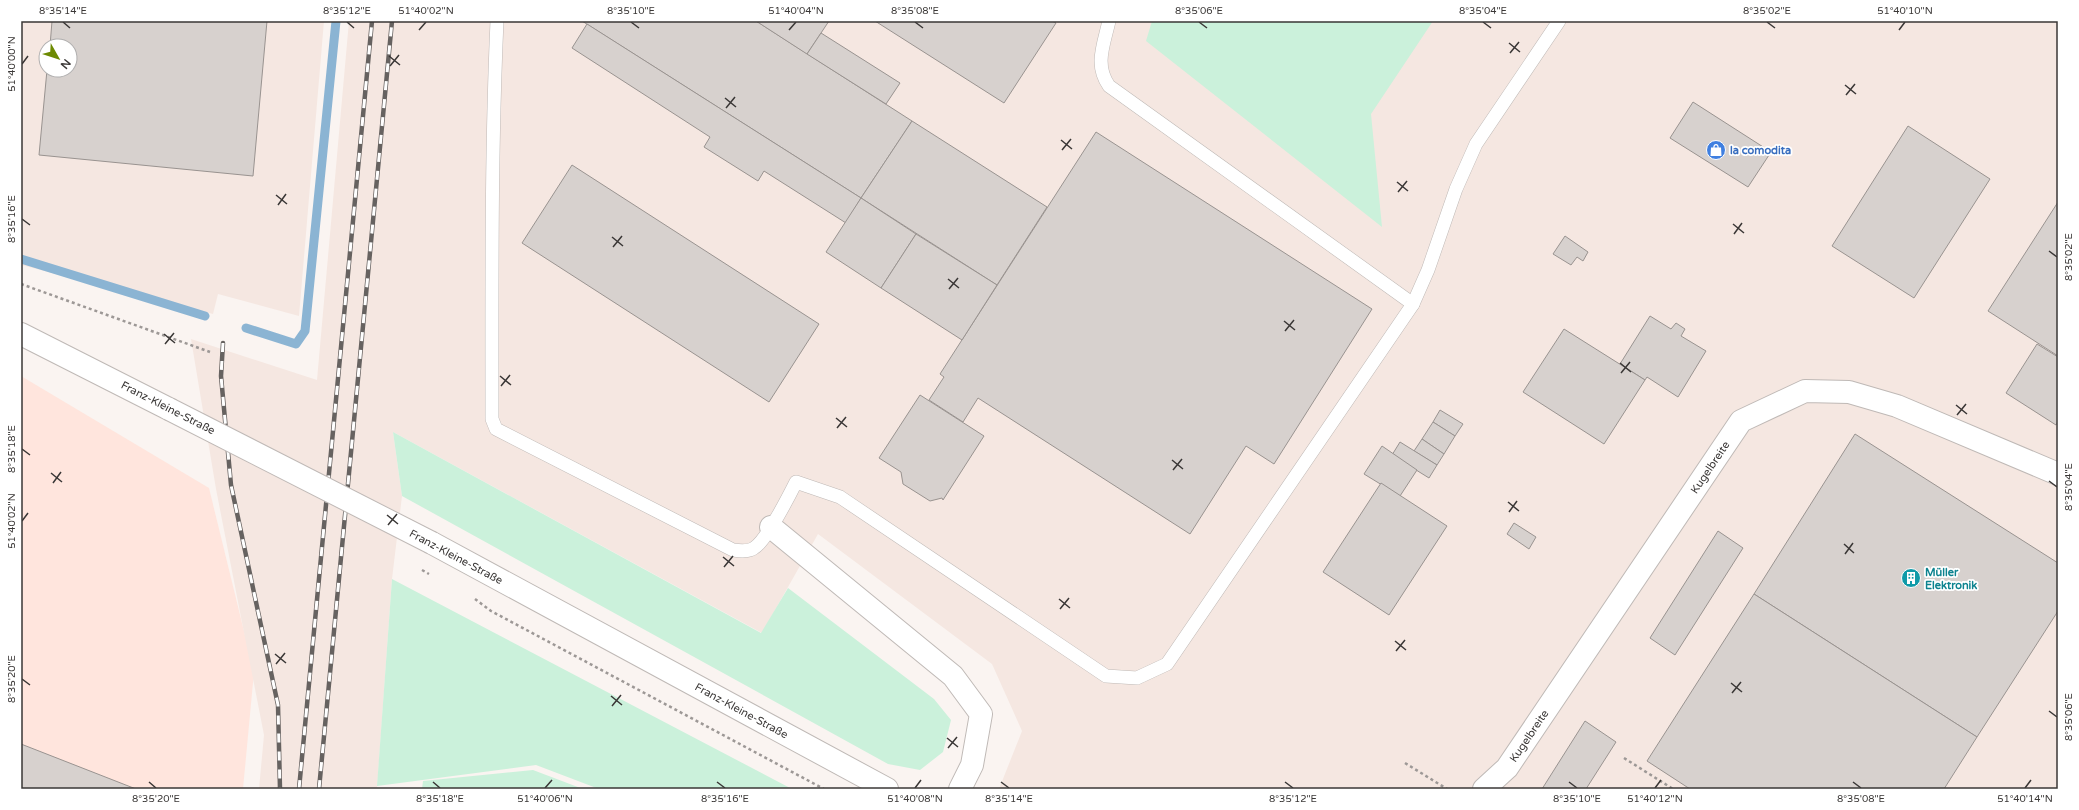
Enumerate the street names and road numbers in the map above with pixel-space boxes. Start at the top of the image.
street label: Franz-Kleine-Straße [119,379,217,437]
street label: Kugelbreite [1688,438,1732,496]
street label: Franz-Kleine-Straße [407,527,505,587]
street label: Franz-Kleine-Straße [693,680,790,741]
street label: Kugelbreite [1506,707,1551,764]

